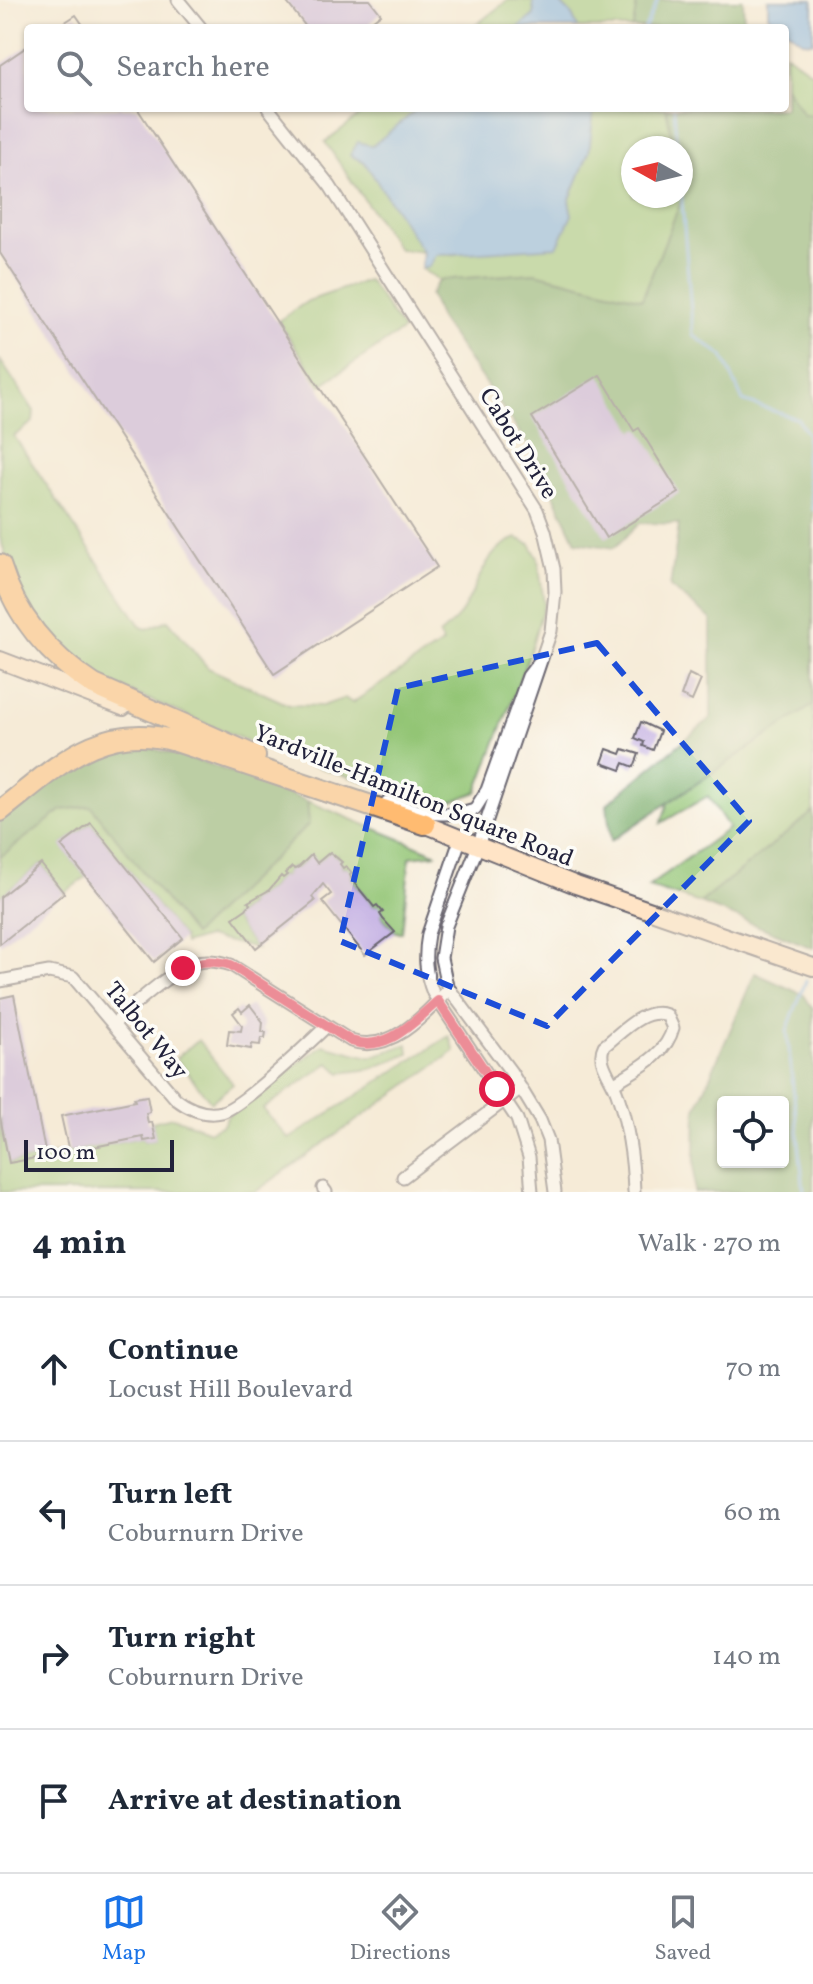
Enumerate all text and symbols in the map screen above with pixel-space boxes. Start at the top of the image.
search box [24,24,789,112]
icon: search [52,46,96,90]
text: Search here [116,47,270,89]
north arrow [621,136,693,208]
street label: Cabot Drive [470,382,565,506]
street label: Yardville-Hamilton Square Road [248,717,578,877]
route end [165,950,201,986]
street label: Talbot Way [95,975,195,1087]
route start [479,1071,515,1107]
map controls [717,1096,789,1168]
button: locate [717,1096,789,1168]
scale bar [24,1136,174,1172]
text: 100 m [36,1138,95,1169]
text: 4 min [32,1221,127,1268]
text: Walk · 270 m [638,1226,781,1262]
text: Continue [108,1330,239,1372]
icon: ahead [32,1347,76,1391]
text: 70 m [726,1351,781,1387]
text: Locust Hill Boulevard [108,1372,353,1408]
text: Turn left [108,1474,232,1516]
icon: left [32,1491,76,1535]
text: 60 m [724,1495,781,1531]
text: Coburnurn Drive [108,1516,304,1552]
text: Turn right [108,1618,256,1660]
icon: right [32,1635,76,1679]
text: 140 m [712,1639,781,1675]
text: Coburnurn Drive [108,1660,304,1696]
icon: arrive [32,1779,76,1823]
text: Arrive at destination [108,1780,402,1822]
tab: Map [102,1890,146,1969]
tab: Directions [350,1890,451,1969]
tab: Saved [654,1890,711,1969]

